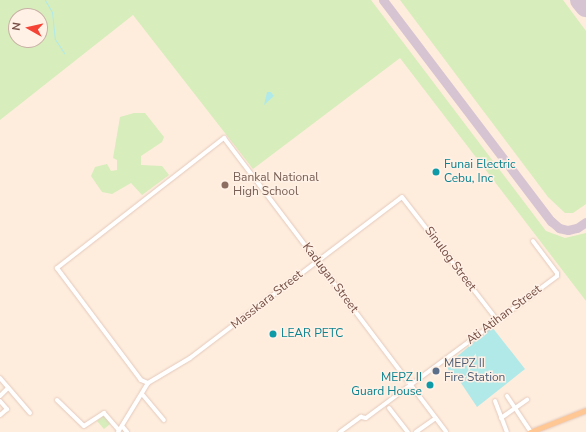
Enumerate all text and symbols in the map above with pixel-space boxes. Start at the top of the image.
north arrow [8,8,48,48]
text: N [9,21,25,32]
place label: Funai Electric Cebu, Inc [444,158,515,186]
marker: Funai Electric Cebu, Inc [431,167,441,177]
place label: Bankal National High School [233,171,319,199]
marker: Bankal National High School [220,180,230,190]
street label: Sinulog Street [421,224,479,294]
street label: Kadugan Street [299,240,361,316]
street label: Masskara Street [228,268,306,332]
street label: Ati Atihan Street [464,282,544,348]
place label: LEAR PETC [281,327,343,341]
marker: LEAR PETC [268,329,278,339]
place label: MEPZ II Fire Station [444,357,505,385]
marker: MEPZ II Fire Station [431,366,441,376]
place label: MEPZ II Guard House [351,371,422,399]
marker: MEPZ II Guard House [425,380,435,390]

